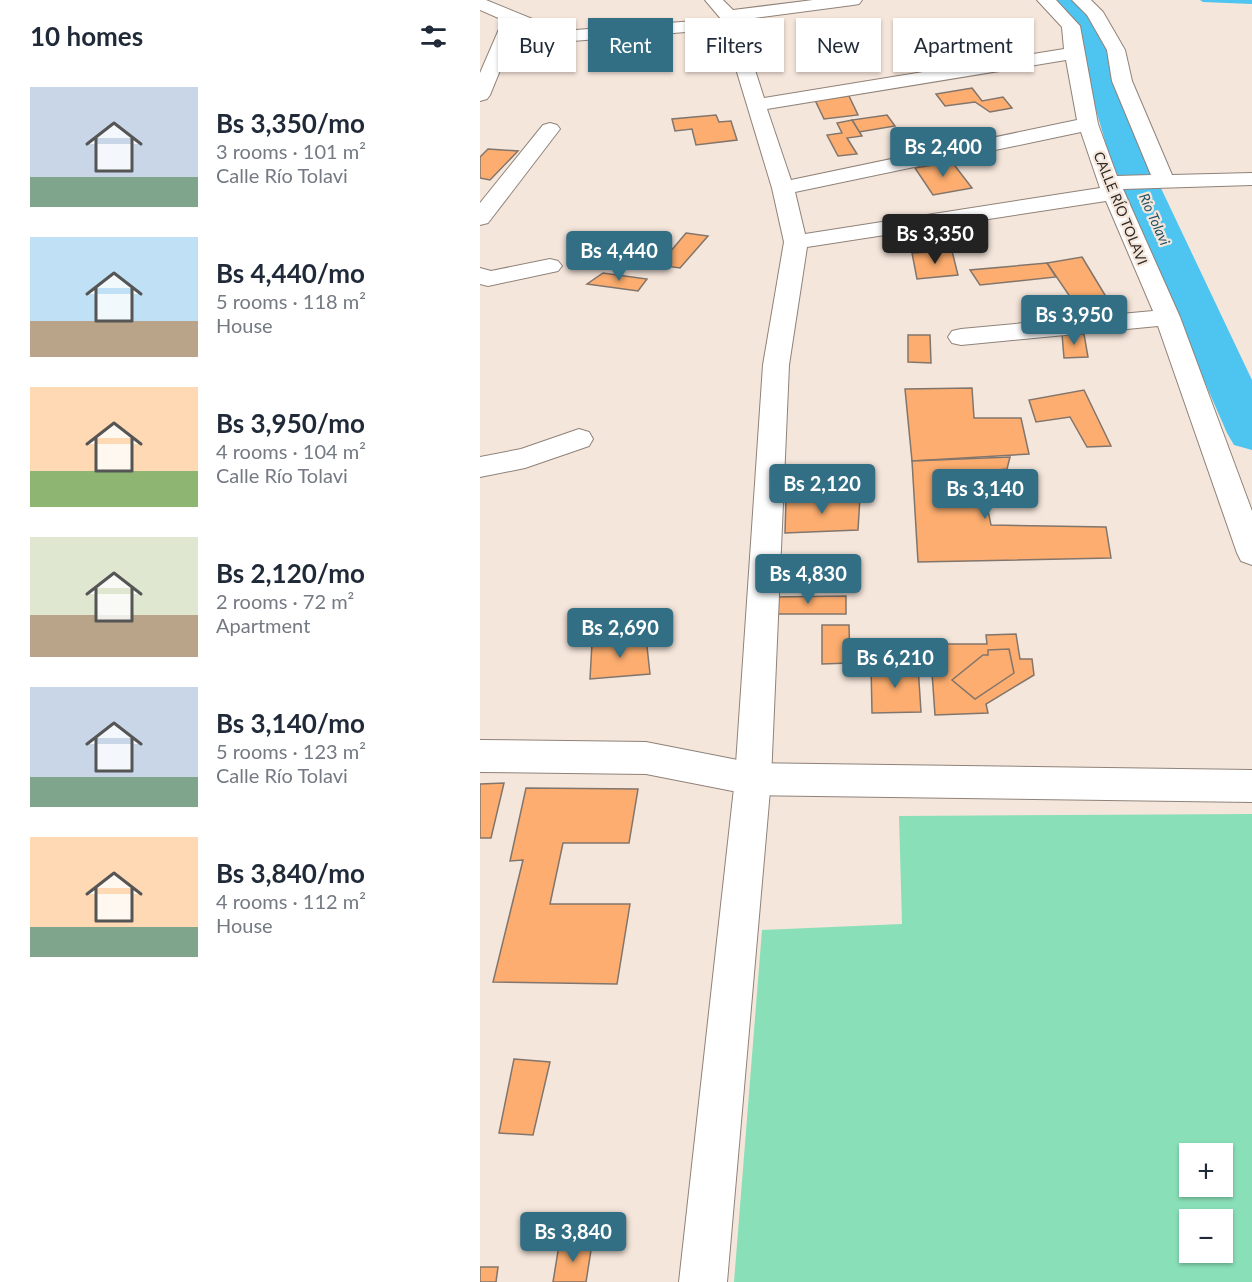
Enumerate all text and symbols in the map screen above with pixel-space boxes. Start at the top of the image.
chip: Buy [498,18,576,72]
chip: Rent [588,18,673,72]
chip: Filters [685,18,784,72]
chip: New [796,18,881,72]
chip: Apartment [893,18,1034,72]
text: 10 homes [30,20,143,52]
icon: filters [417,20,450,53]
text: Bs 3,350/mo [216,107,365,139]
icon: home [78,111,150,183]
pin: Bs 2,400 [881,127,1005,178]
text: Bs 2,400 [904,134,982,158]
text: 3 rooms · 101 m² [216,139,366,163]
street label: CALLE RÍO TOLAVI [1091,149,1151,267]
text: Calle Río Tolavi [216,163,348,187]
water label: Río Tolavi [1136,190,1174,248]
pin: Bs 3,350 [873,214,997,265]
text: Bs 3,350 [896,221,974,245]
pin: Bs 4,440 [557,231,681,282]
text: Bs 4,440 [580,238,658,262]
text: Bs 4,440/mo [216,257,365,289]
icon: home [78,261,150,333]
text: 5 rooms · 118 m² [216,289,366,313]
pin: Bs 3,950 [1012,295,1136,346]
text: Bs 3,950 [1035,302,1113,326]
text: House [216,313,273,337]
text: Bs 3,950/mo [216,407,365,439]
icon: home [78,411,150,483]
text: 4 rooms · 104 m² [216,439,366,463]
text: Calle Río Tolavi [216,463,348,487]
pin: Bs 2,120 [760,464,884,515]
pin: Bs 3,140 [923,469,1047,520]
text: Bs 2,120 [783,471,861,495]
text: Bs 3,140 [946,476,1024,500]
pin: Bs 4,830 [746,554,870,605]
text: Bs 2,120/mo [216,557,365,589]
icon: home [78,561,150,633]
text: Bs 4,830 [769,561,847,585]
text: 2 rooms · 72 m² [216,589,354,613]
pin: Bs 2,690 [558,608,682,659]
text: Apartment [216,613,310,637]
text: Bs 2,690 [581,615,659,639]
pin: Bs 6,210 [833,638,957,689]
text: Bs 6,210 [856,645,934,669]
text: Bs 3,140/mo [216,707,365,739]
icon: home [78,711,150,783]
text: 5 rooms · 123 m² [216,739,366,763]
text: Calle Río Tolavi [216,763,348,787]
text: Bs 3,840/mo [216,857,365,889]
icon: home [78,861,150,933]
text: 4 rooms · 112 m² [216,889,366,913]
text: House [216,913,273,937]
map controls [1179,1143,1233,1263]
button: + [1179,1143,1233,1197]
button: − [1179,1209,1233,1263]
pin: Bs 3,840 [511,1212,635,1263]
text: Bs 3,840 [534,1219,612,1243]

